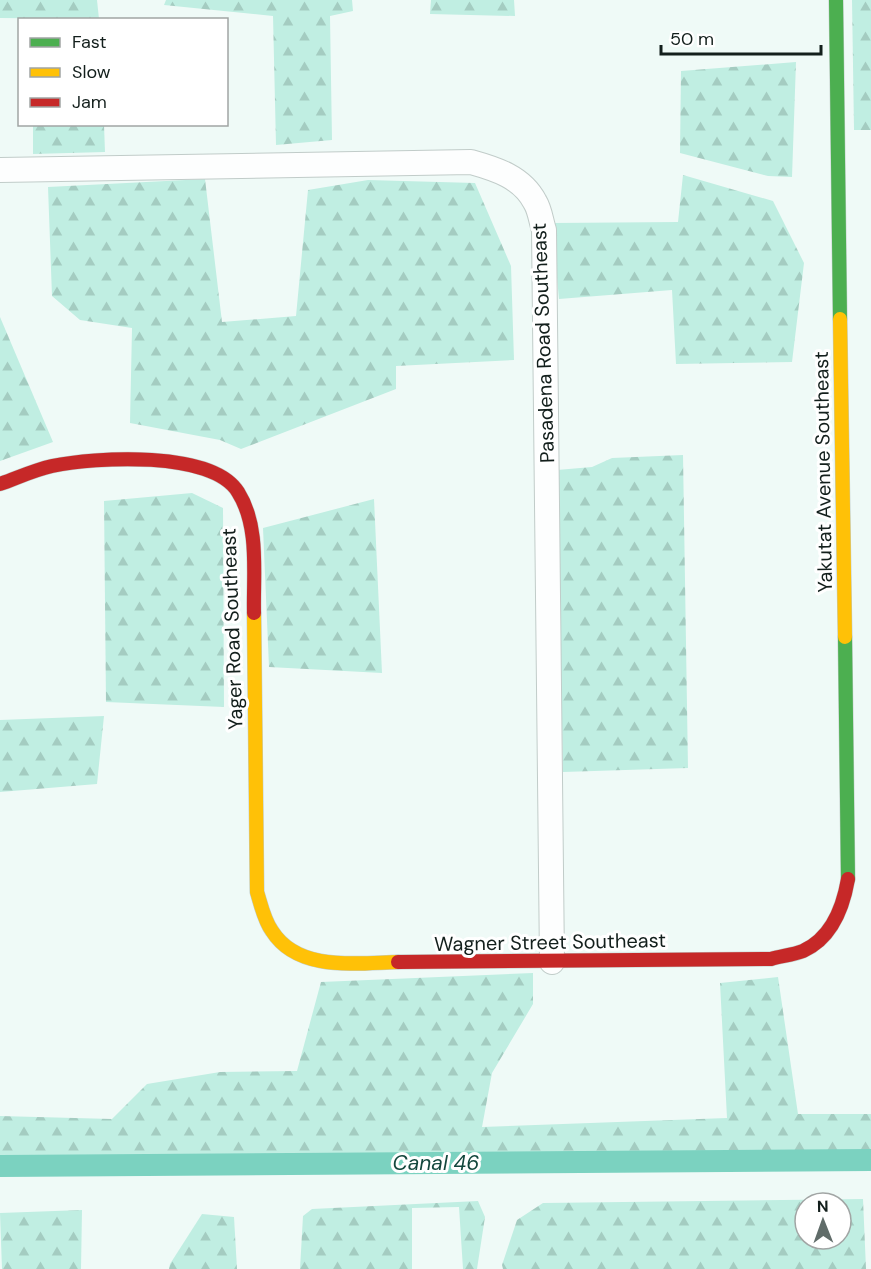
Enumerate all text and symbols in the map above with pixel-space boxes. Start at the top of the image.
legend [18,18,228,126]
scale bar [661,18,822,56]
text: 50 m [670,27,714,51]
text: Fast [72,30,107,54]
text: Slow [72,60,111,84]
text: Jam [72,90,107,114]
street label: Pasadena Road Southeast [526,222,560,464]
street label: Yakutat Avenue Southeast [808,351,838,593]
street label: Yager Road Southeast [215,528,249,730]
street label: Wagner Street Southeast [434,927,666,957]
water label: Canal 46 [393,1149,479,1177]
north arrow [793,1191,853,1251]
text: N [817,1196,829,1217]

